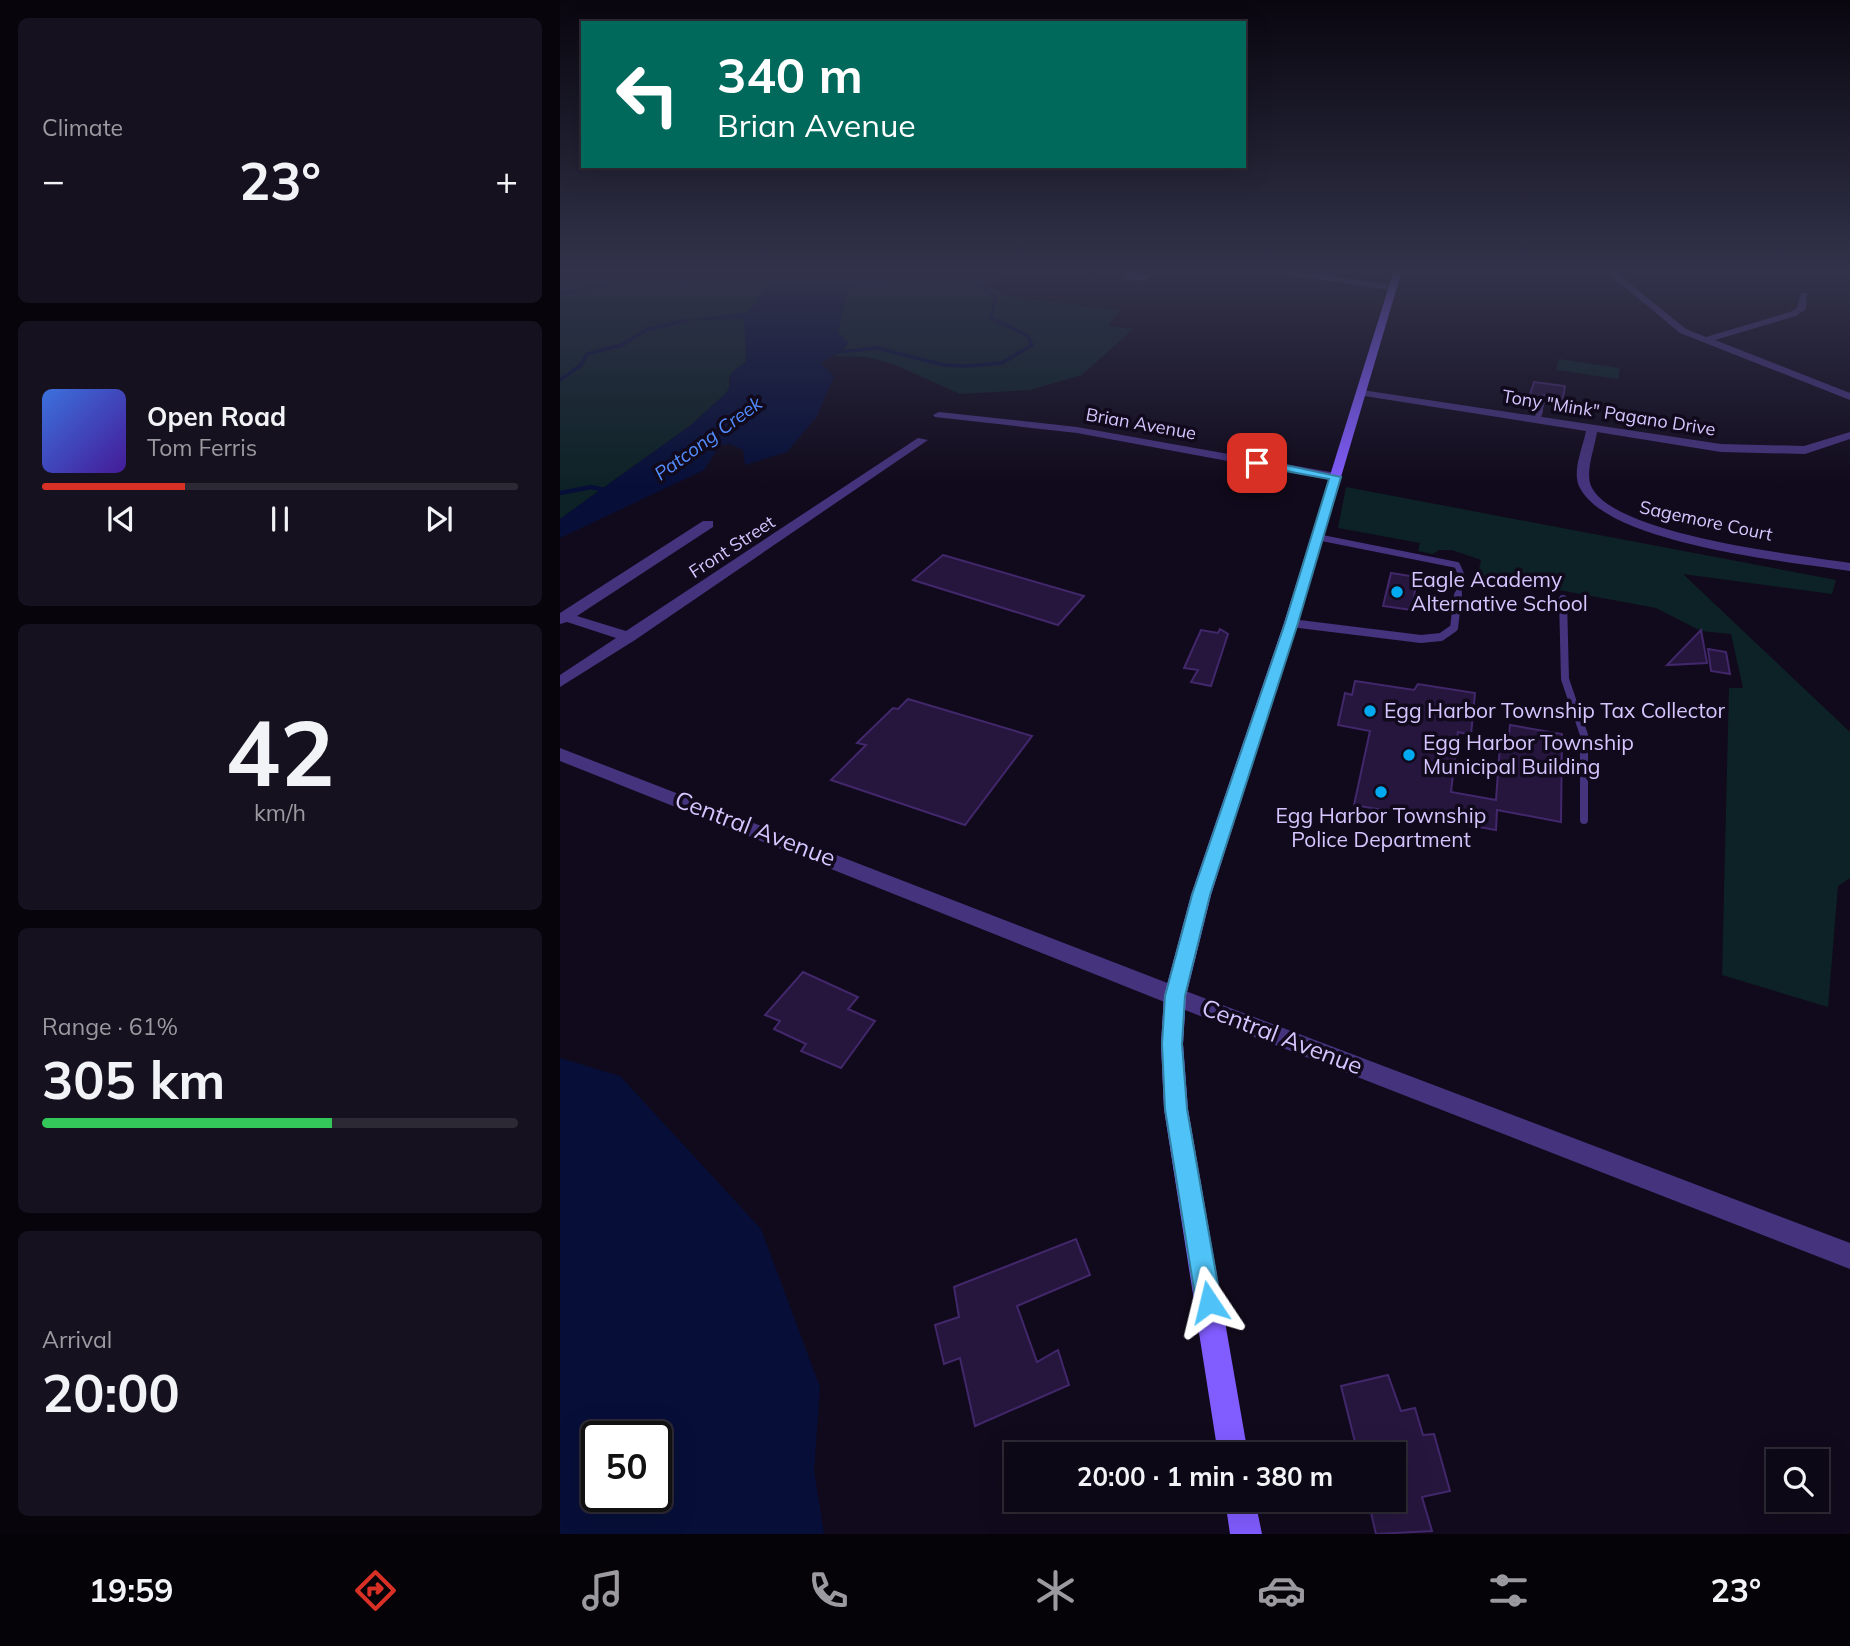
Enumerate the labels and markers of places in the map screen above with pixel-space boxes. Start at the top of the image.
pin [1227,433,1287,493]
place label: Eagle Academy Alternative School [1411,566,1588,616]
marker: Eagle Academy Alternative School [1389,584,1405,600]
place label: Egg Harbor Township Tax Collector [1384,697,1725,723]
marker: Egg Harbor Township Tax Collector [1362,703,1378,719]
place label: Egg Harbor Township Municipal Building [1423,729,1634,779]
marker: Egg Harbor Township Municipal Building [1401,747,1417,763]
marker: Egg Harbor Township Police Department [1373,784,1389,800]
place label: Egg Harbor Township Police Department [1276,802,1486,852]

